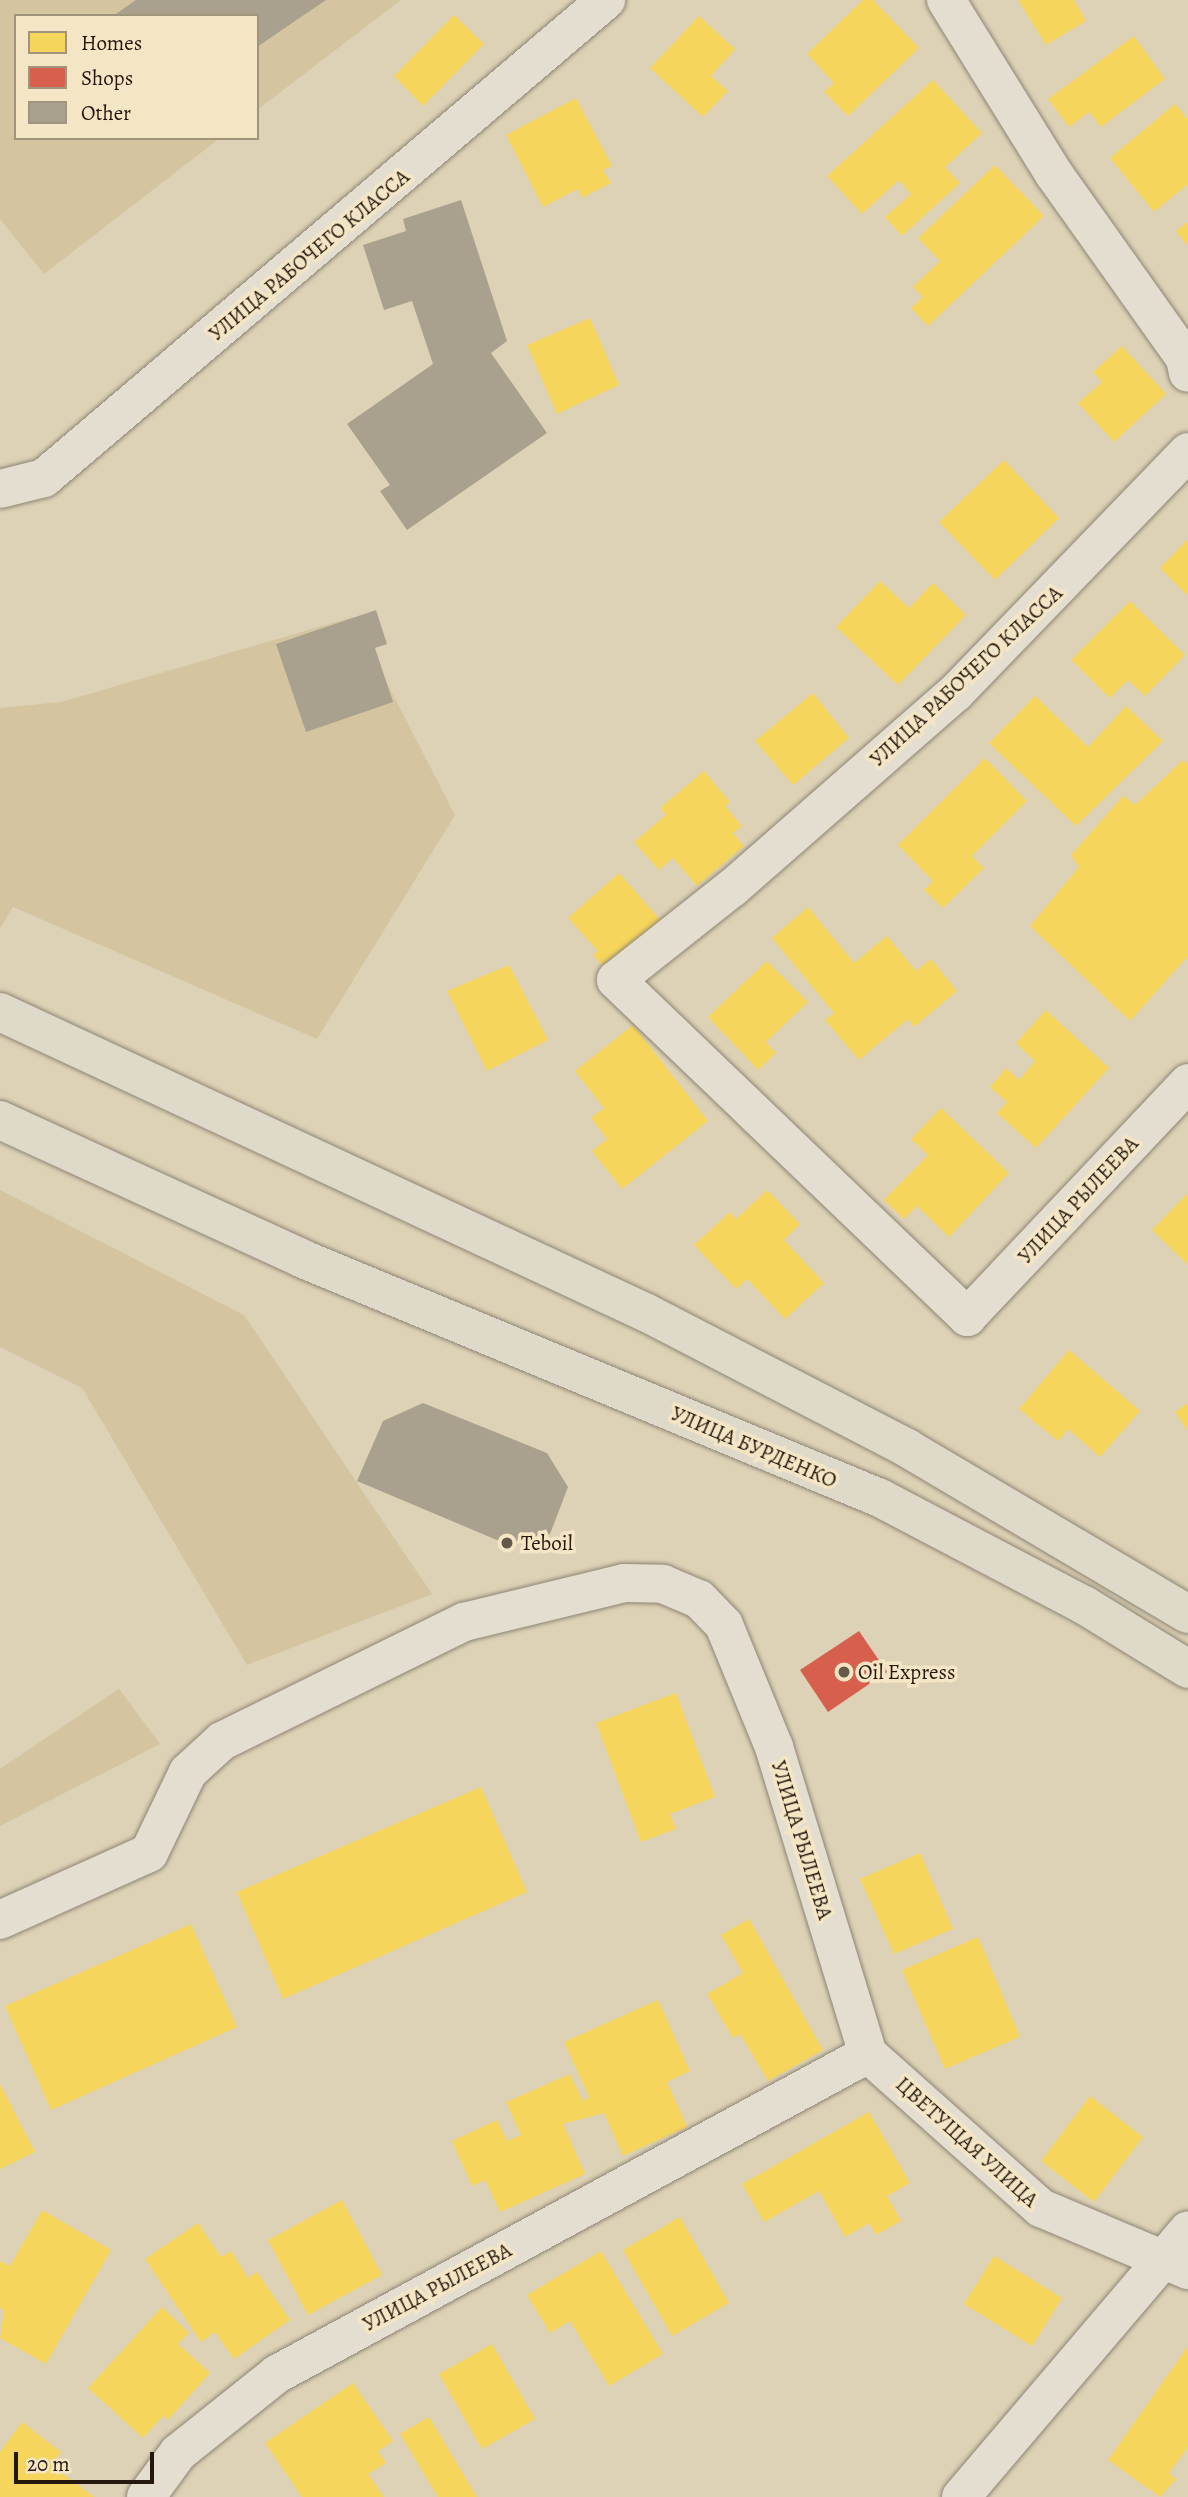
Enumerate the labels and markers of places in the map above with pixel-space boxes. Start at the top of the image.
place label: Teboil [521,1530,573,1556]
marker: Teboil [499,1535,515,1551]
place label: Oil Express [858,1659,955,1685]
marker: Oil Express [836,1664,852,1680]

